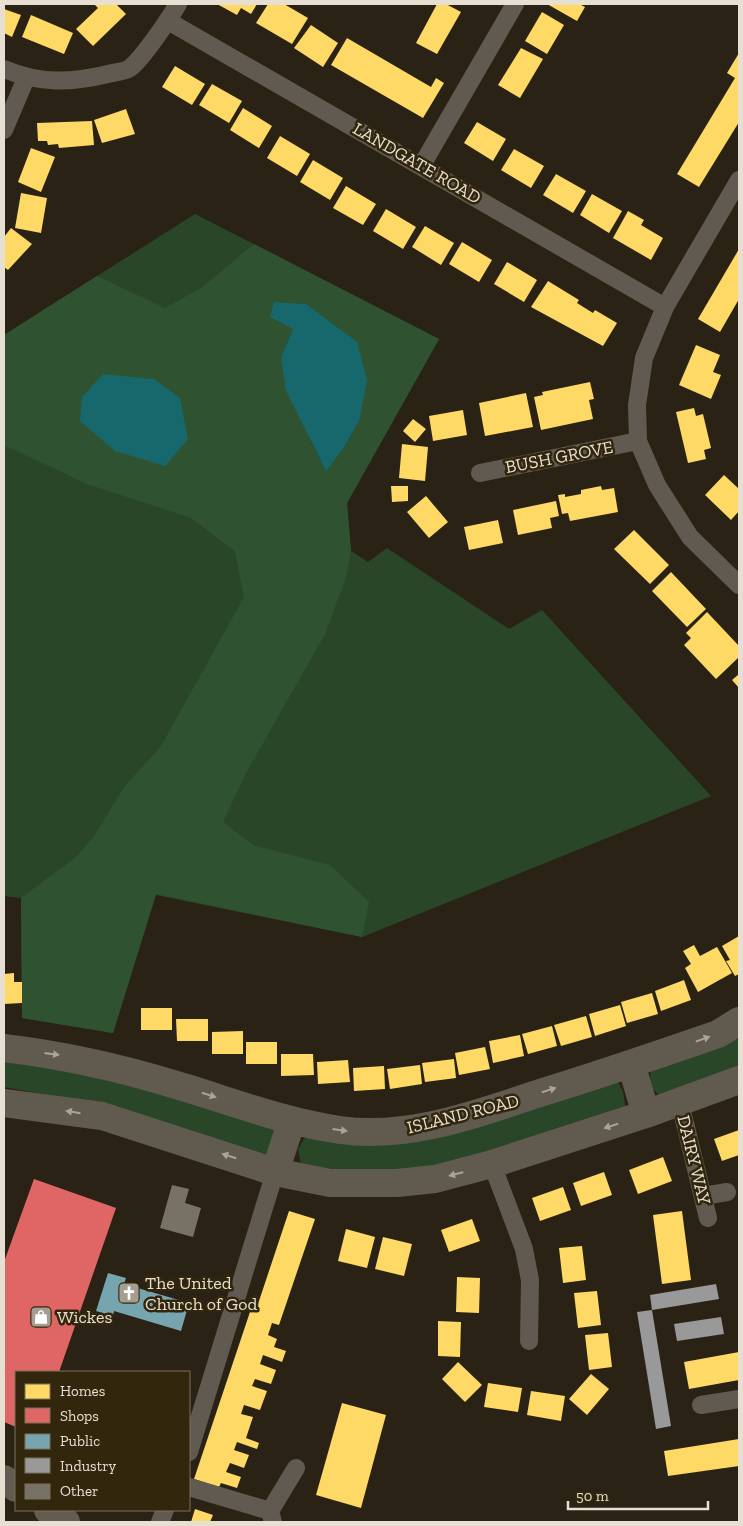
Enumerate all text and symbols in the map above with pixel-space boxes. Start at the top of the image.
street label: LANDGATE ROAD [349,117,485,209]
street label: BUSH GROVE [503,436,615,478]
one-way arrow [696,1035,711,1043]
one-way arrow [45,1050,61,1058]
one-way arrow [542,1086,557,1094]
street label: ISLAND ROAD [405,1089,521,1139]
one-way arrow [202,1091,217,1099]
one-way arrow [64,1108,80,1116]
street label: DAIRY WAY [672,1113,716,1207]
one-way arrow [603,1122,618,1130]
one-way arrow [332,1126,348,1134]
one-way arrow [221,1152,236,1160]
one-way arrow [448,1170,463,1178]
place label: The United Church of God [145,1272,257,1315]
church icon: The United Church of God [117,1281,141,1305]
shop icon: Wickes [29,1305,53,1329]
place label: Wickes [57,1306,112,1328]
legend [15,1371,190,1511]
text: Homes [60,1382,105,1400]
text: Shops [60,1407,99,1425]
text: Public [60,1432,100,1450]
text: Industry [60,1457,117,1475]
scale bar [568,1478,708,1510]
text: Other [60,1482,98,1500]
text: 50 m [576,1487,609,1505]

